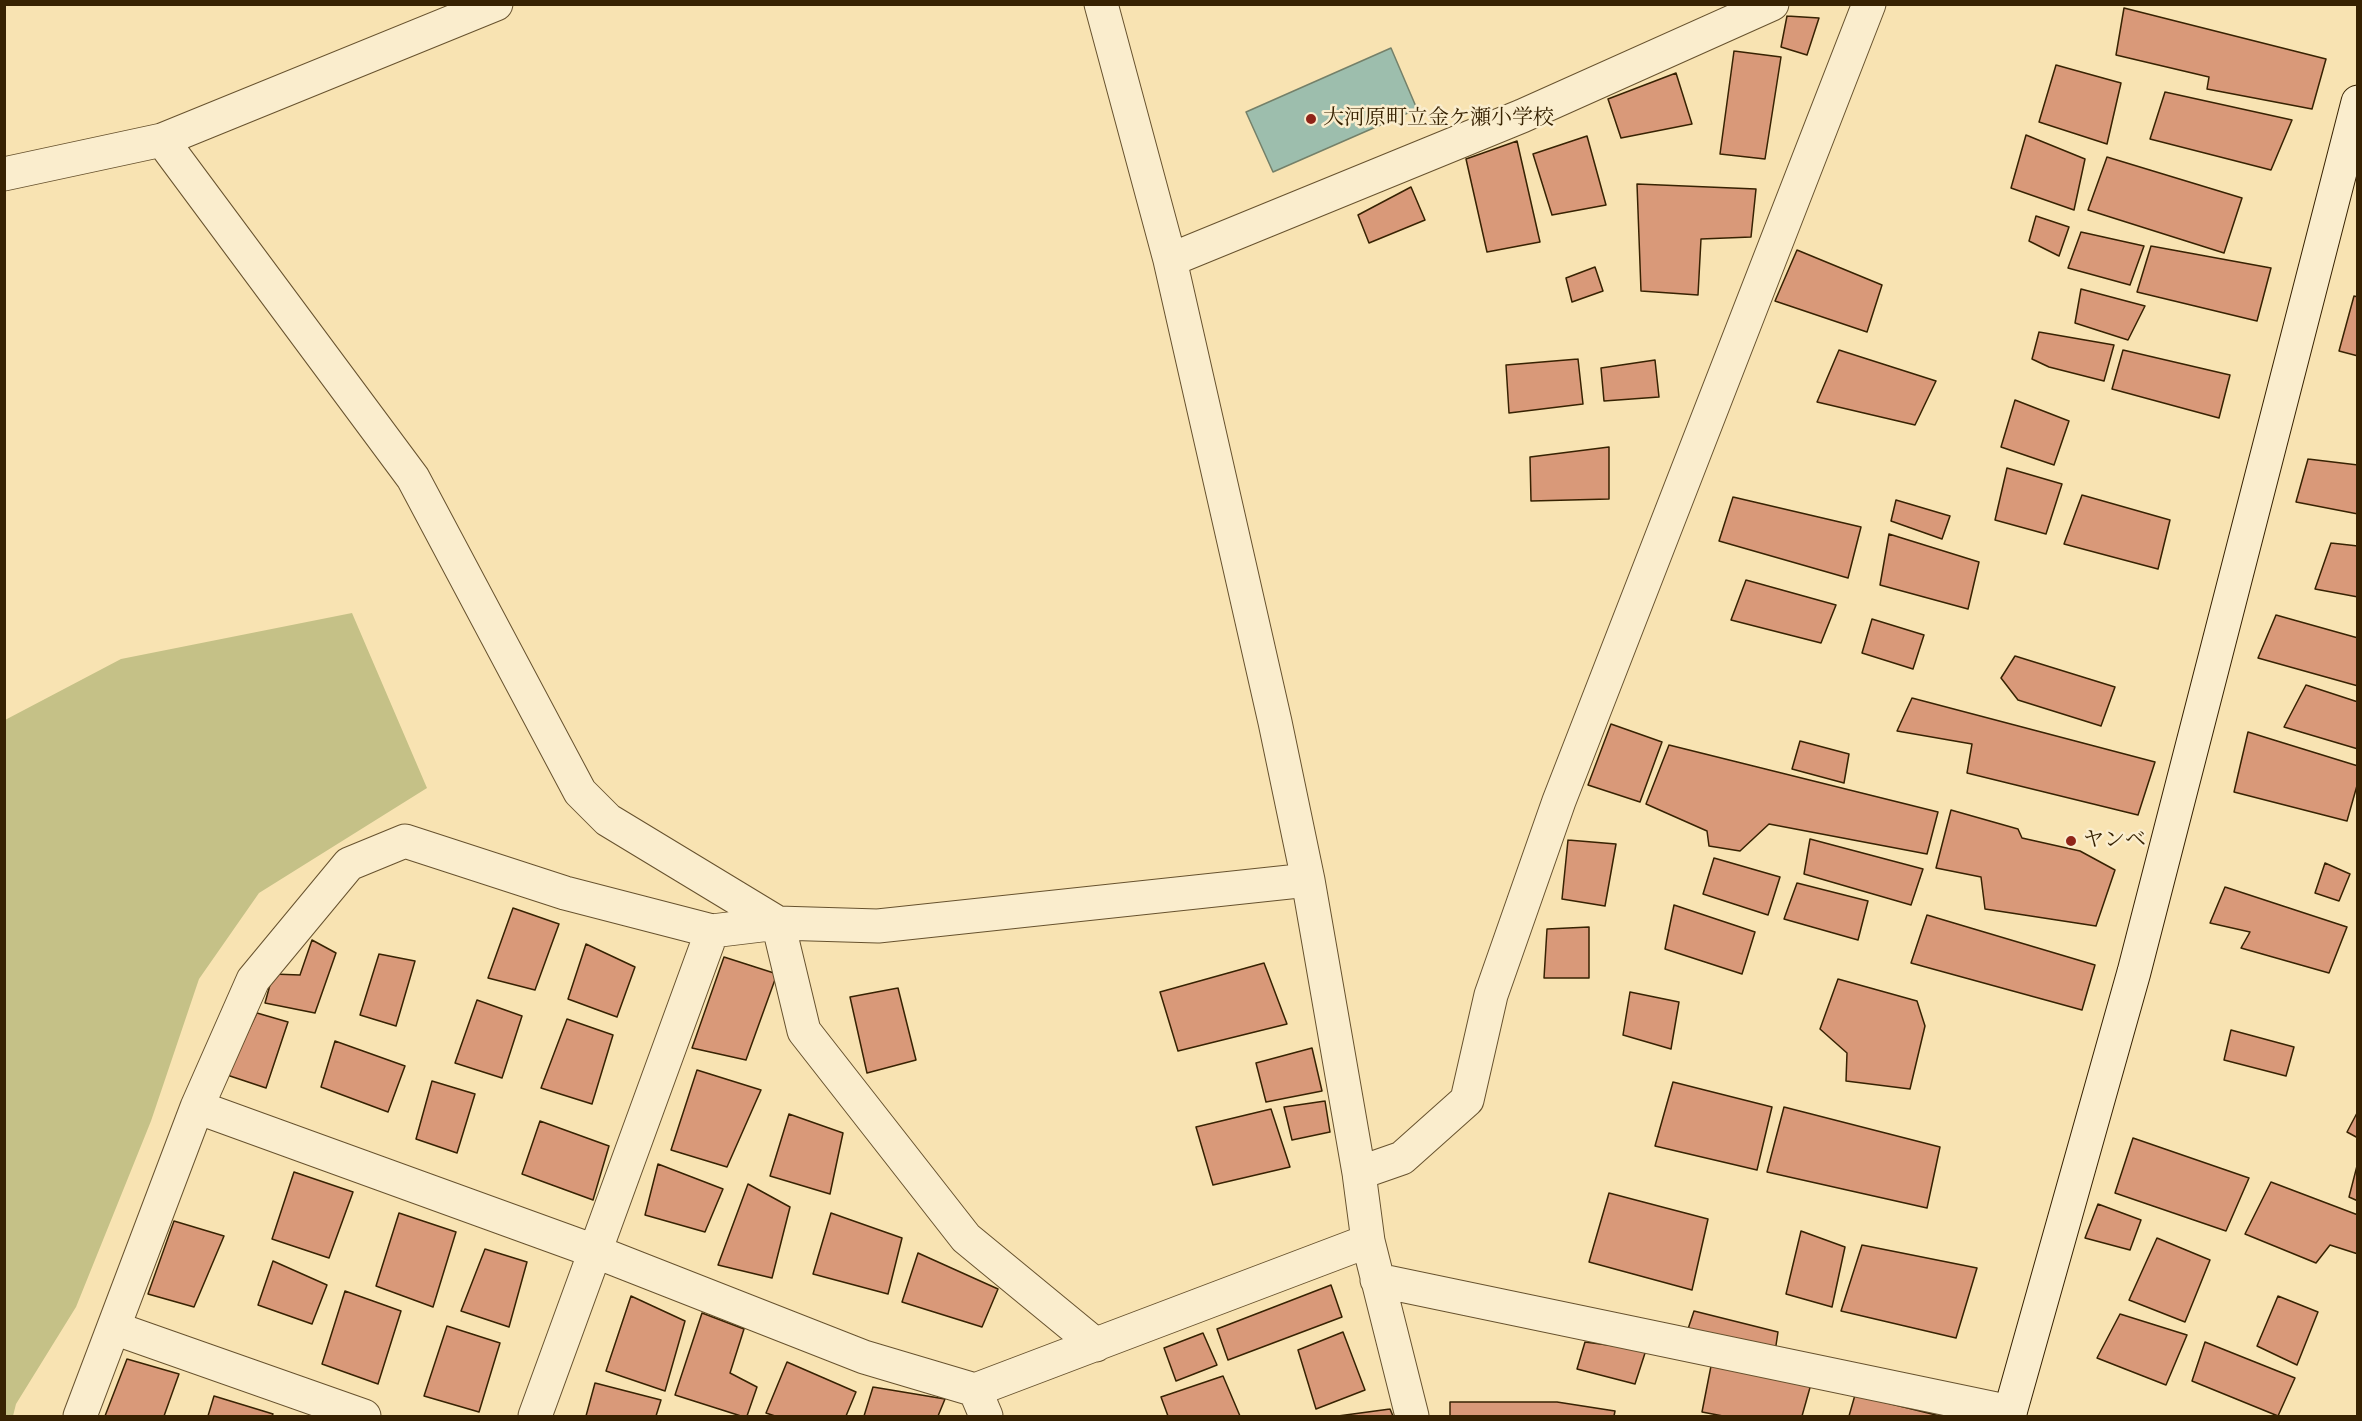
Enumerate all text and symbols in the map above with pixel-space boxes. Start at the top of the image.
place label: 大河原町立金ケ瀬小学校 [1323,106,1554,132]
marker: 大河原町立金ケ瀬小学校 [1304,112,1318,126]
place label: ヤンベ [2083,828,2146,854]
marker: ヤンベ [2064,834,2078,848]

